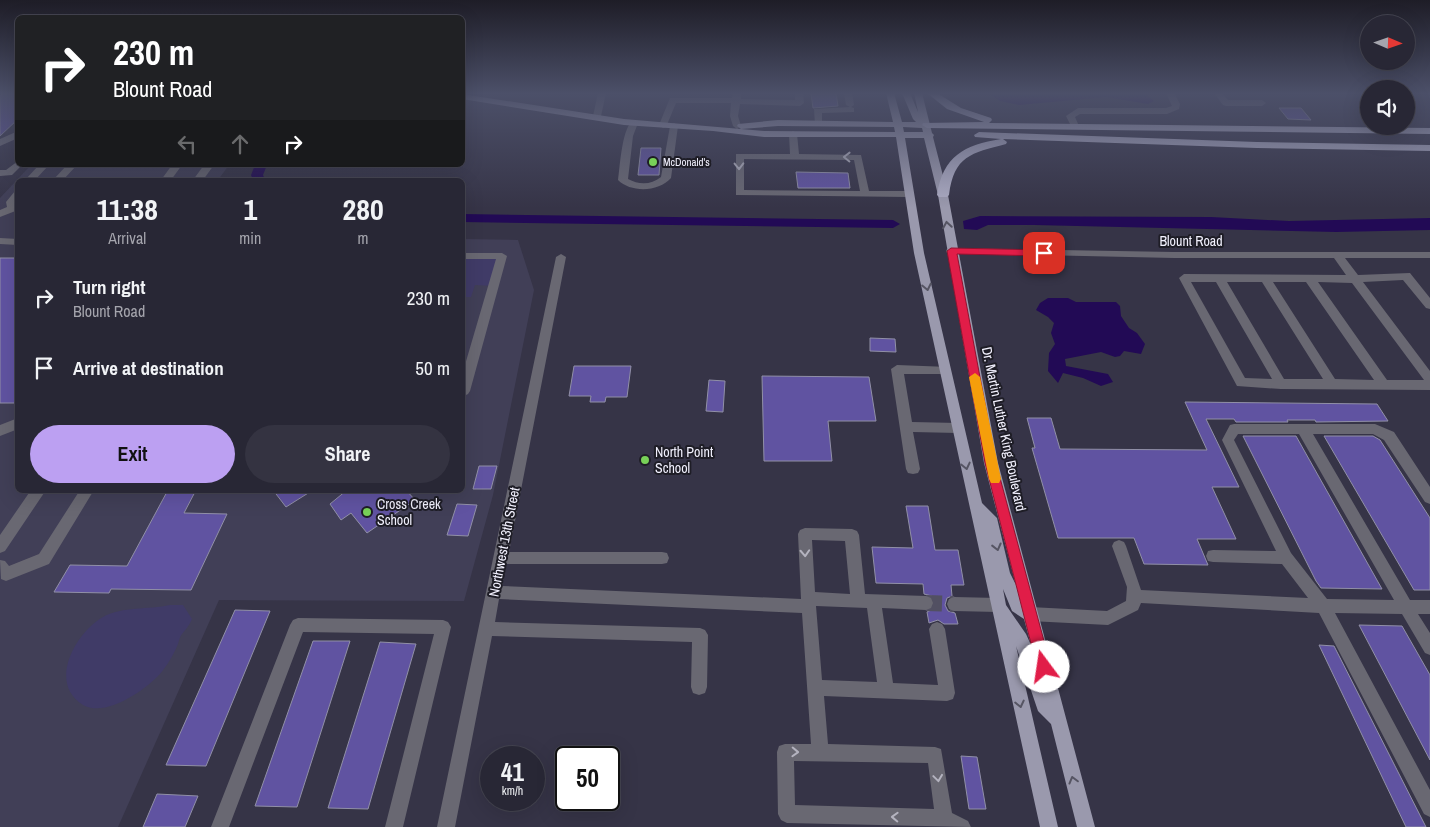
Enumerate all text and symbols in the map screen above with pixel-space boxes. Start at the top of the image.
north arrow [1360,15,1415,70]
map controls [1360,15,1415,135]
text: 230 m [113,29,194,76]
icon: right [30,35,95,100]
text: Blount Road [113,74,212,104]
button: sound [1360,80,1415,135]
icon: left [173,130,201,158]
icon: ahead [226,130,254,158]
icon: right [279,130,307,158]
one-way arrow [842,152,850,162]
place label: McDonald's [663,155,710,169]
marker: McDonald's [647,156,659,168]
one-way arrow [734,162,744,170]
text: 11:38 [96,189,158,229]
text: 1 [243,189,257,229]
text: 280 [343,189,384,229]
one-way arrow [943,220,953,229]
text: Arrival [108,227,146,249]
text: min [239,227,261,249]
text: m [358,227,369,249]
pin [1023,232,1065,274]
street label: Blount Road [1159,232,1223,250]
icon: arrive [1030,239,1058,267]
text: Turn right [73,274,145,300]
one-way arrow [921,282,931,291]
icon: right [30,284,58,312]
text: 230 m [407,285,450,311]
text: Blount Road [73,300,145,322]
street label: Dr. Martin Luther King Boulevard [978,345,1030,513]
icon: arrive [30,354,58,382]
text: Arrive at destination [73,355,224,381]
text: 50 m [415,355,450,381]
button: Exit [30,425,235,483]
button: Share [245,425,450,483]
place label: North Point School [655,443,713,477]
marker: North Point School [639,454,651,466]
one-way arrow [960,462,971,471]
street label: Northwest 13th Street [485,486,523,598]
place label: Cross Creek School [377,495,441,529]
marker: Cross Creek School [361,506,373,518]
one-way arrow [991,542,1002,551]
one-way arrow [800,549,811,557]
position arrow [1017,640,1069,692]
one-way arrow [1014,699,1025,708]
speed limit sign: 50 [555,746,620,811]
one-way arrow [792,747,799,757]
text: 41 [501,755,524,789]
one-way arrow [932,774,943,782]
one-way arrow [1069,776,1079,784]
text: km/h [502,783,523,799]
one-way arrow [891,811,899,822]

